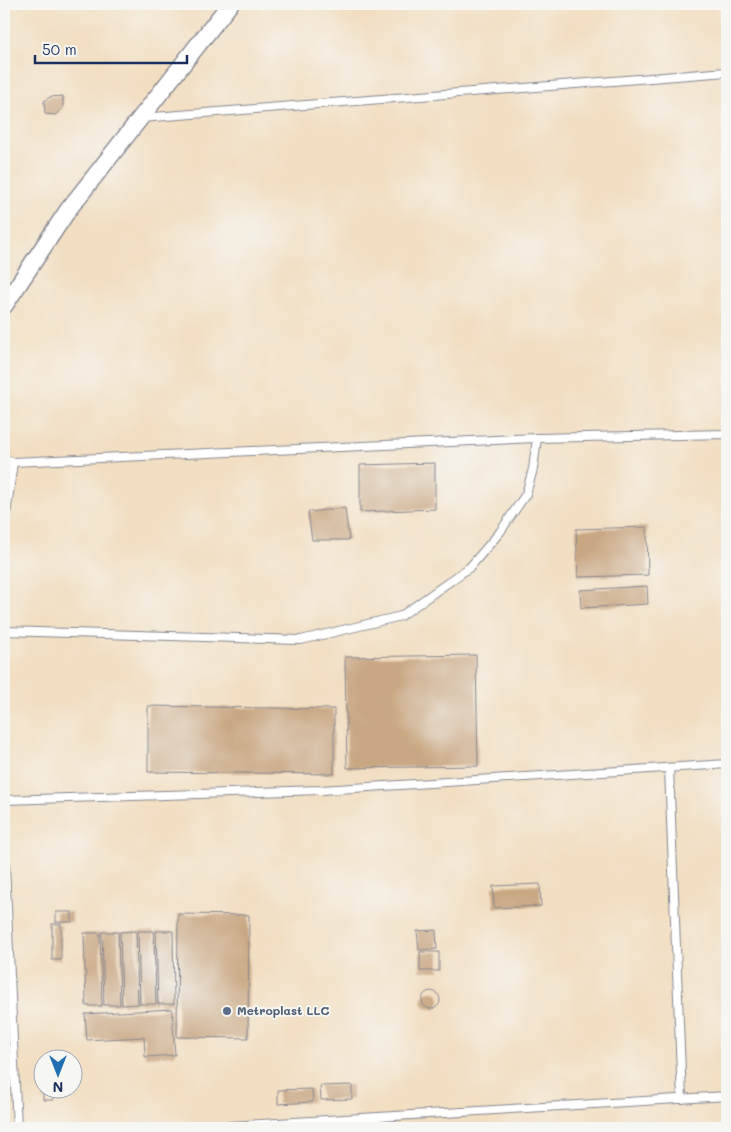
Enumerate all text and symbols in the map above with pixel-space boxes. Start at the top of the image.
scale bar [35,32,188,64]
text: 50 m [42,39,77,59]
place label: Metroplast LLC [237,1002,330,1018]
marker: Metroplast LLC [221,1005,233,1017]
north arrow [32,1050,82,1100]
text: N [53,1078,63,1097]

